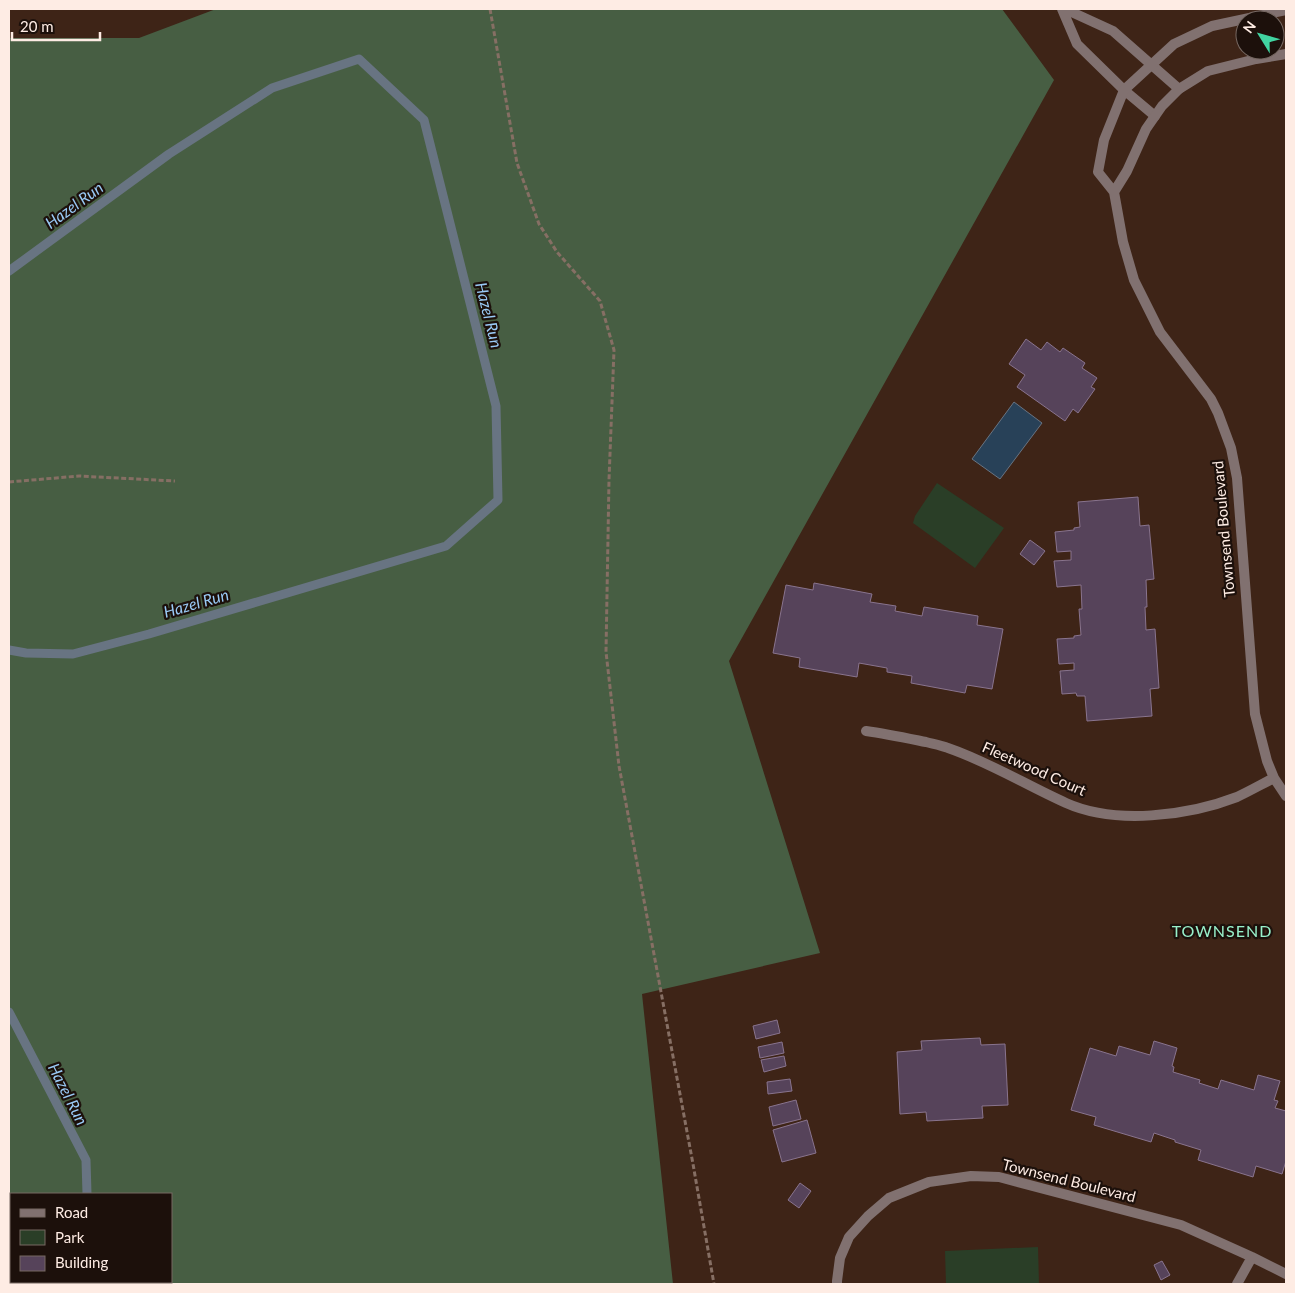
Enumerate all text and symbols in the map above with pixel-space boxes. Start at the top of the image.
scale bar [12,10,100,42]
north arrow [1235,10,1285,60]
text: 20 m [20,17,54,35]
text: N [1239,17,1259,36]
water label: Hazel Run [41,177,106,232]
water label: Hazel Run [472,280,507,350]
street label: Townsend Boulevard [1208,460,1238,598]
water label: Hazel Run [161,584,231,621]
street label: Fleetwood Court [980,737,1090,799]
district label: TOWNSEND [1172,921,1272,940]
water label: Hazel Run [45,1060,92,1128]
street label: Townsend Boulevard [1001,1155,1138,1205]
legend [10,1193,172,1283]
text: Road [55,1203,88,1221]
text: Park [55,1228,85,1246]
text: Building [55,1253,108,1271]

